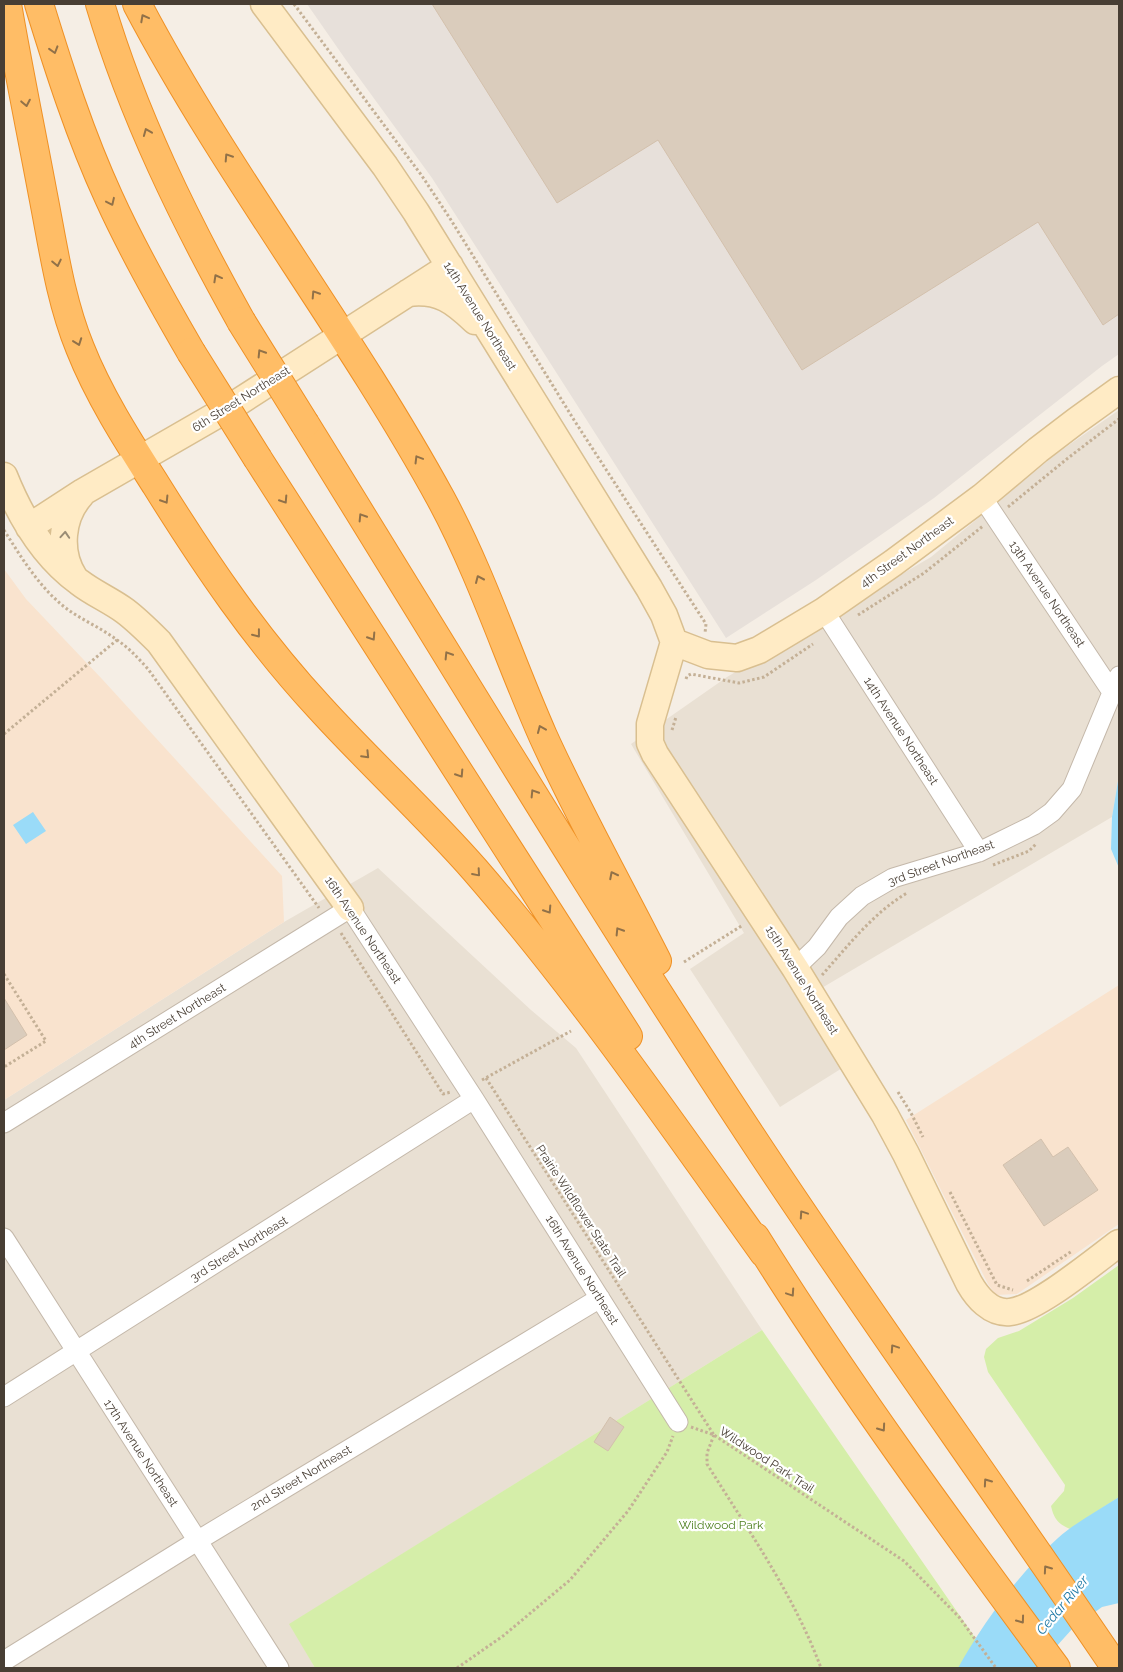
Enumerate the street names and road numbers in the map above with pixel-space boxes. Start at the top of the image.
street label: 14th Avenue Northeast [441,259,519,373]
street label: 6th Street Northeast [190,363,292,435]
street label: 4th Street Northeast [858,513,956,591]
street label: 13th Avenue Northeast [1006,538,1088,650]
street label: 14th Avenue Northeast [861,675,941,787]
street label: 3rd Street Northeast [886,837,996,889]
street label: 16th Avenue Northeast [322,874,404,986]
street label: 15th Avenue Northeast [763,923,841,1037]
street label: 4th Street Northeast [126,980,228,1052]
street label: Prairie Wildflower State Trail [533,1142,629,1280]
street label: 3rd Street Northeast [188,1213,290,1285]
street label: 16th Avenue Northeast [543,1213,621,1327]
street label: 17th Avenue Northeast [101,1397,181,1509]
street label: Wildwood Park Trail [717,1424,818,1496]
street label: 2nd Street Northeast [248,1442,354,1514]

